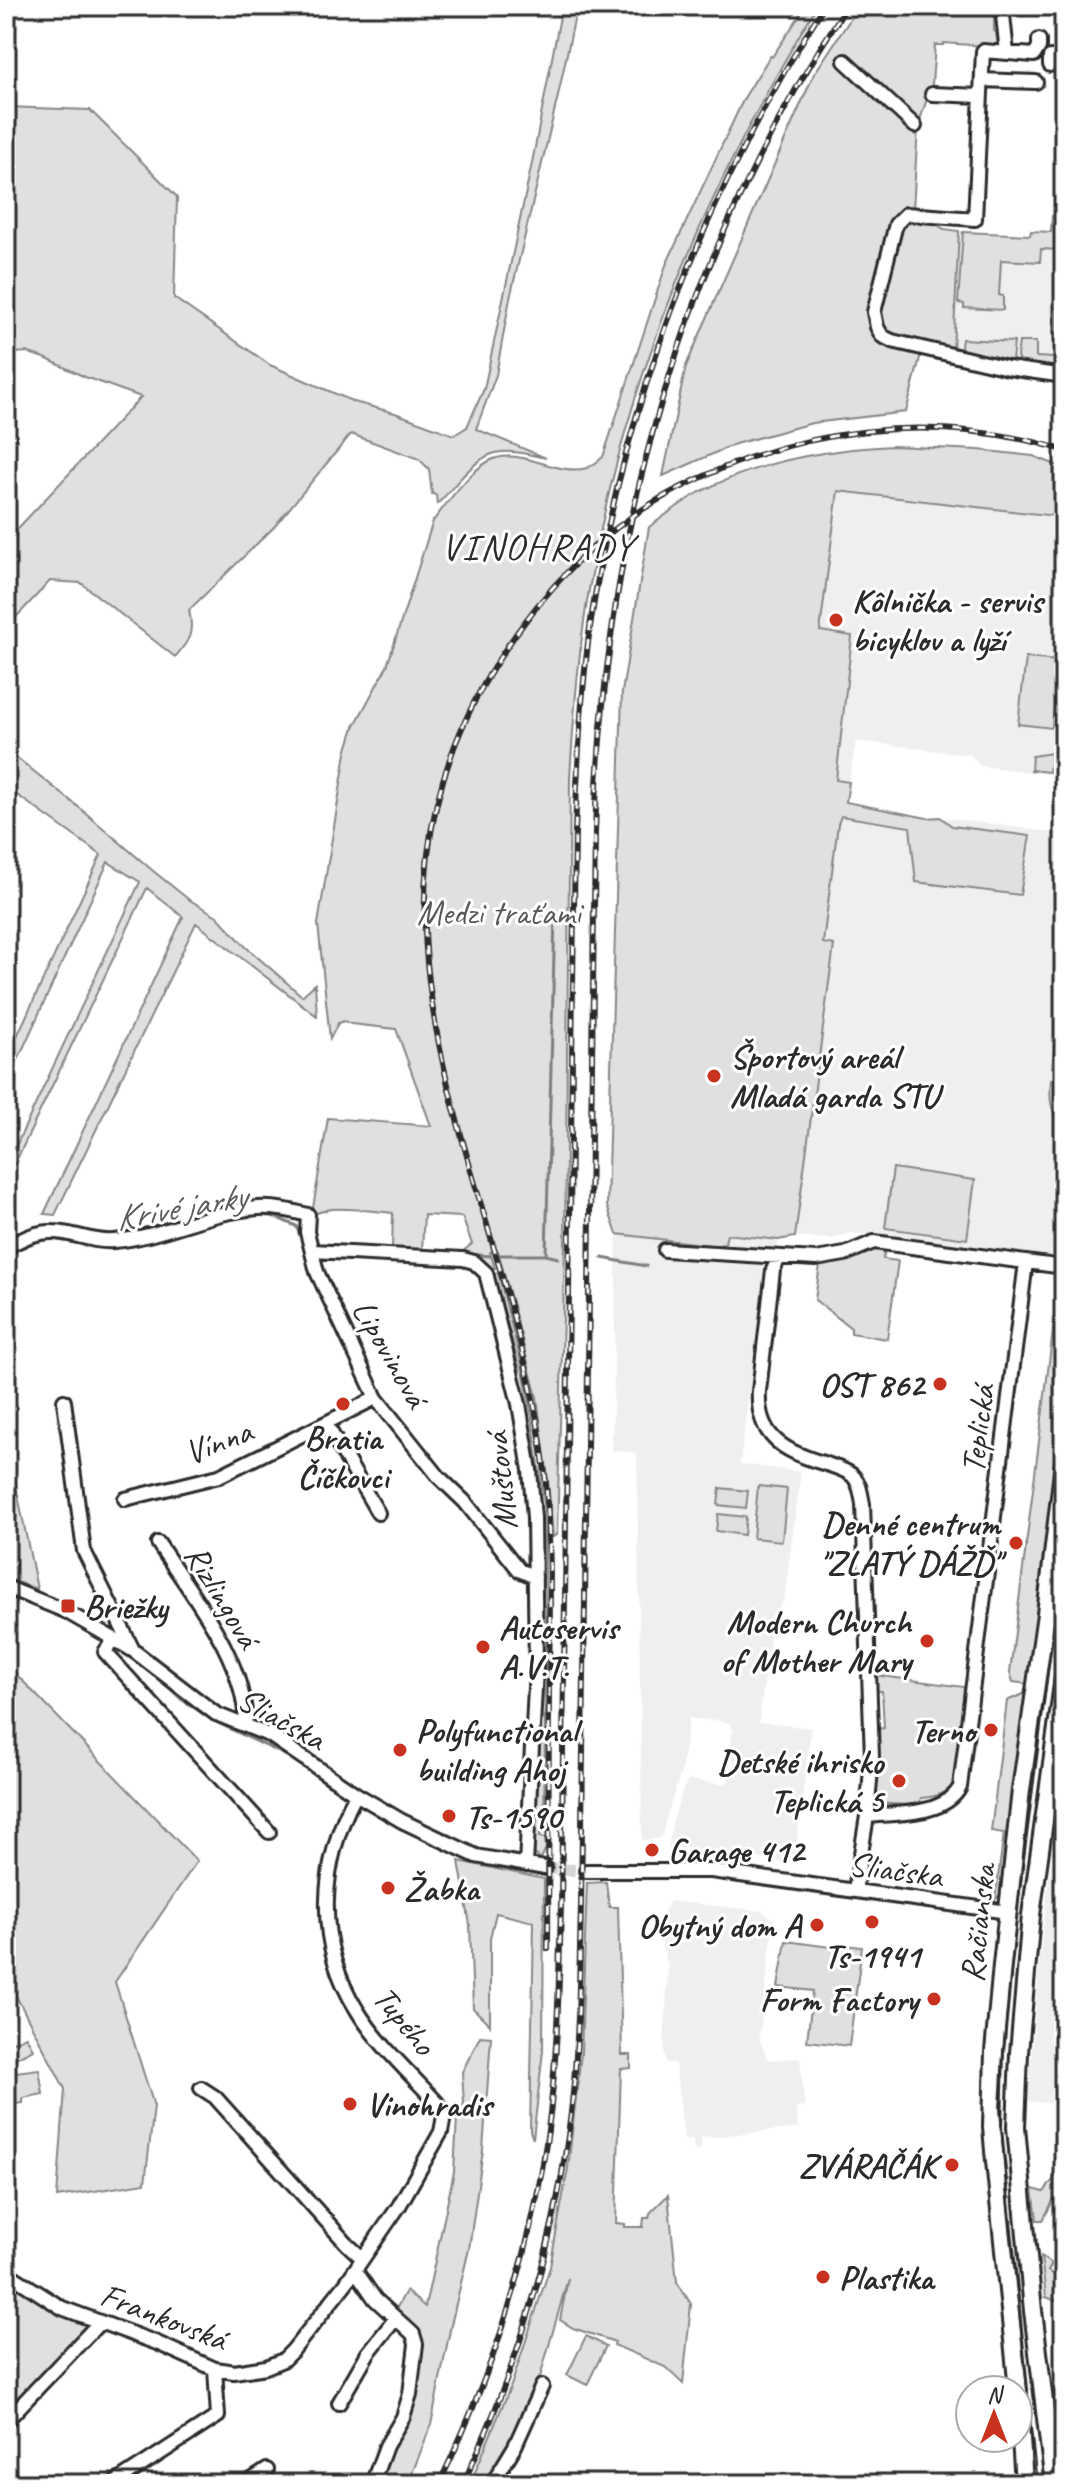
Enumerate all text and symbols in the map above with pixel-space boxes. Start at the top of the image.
district label: VINOHRADY [441,523,640,570]
place label: Kôlnička - servis bicyklov a lyží [852,579,1045,661]
marker: Kôlnička - servis bicyklov a lyží [827,611,845,629]
park label: Medzi traťami [417,891,585,934]
place label: Športový areál Mladá garda STU [730,1035,944,1117]
marker: Športový areál Mladá garda STU [705,1067,723,1085]
water label: Krivé jarky [111,1172,255,1241]
street label: Lipovinová [343,1292,440,1417]
place label: OST 862 [819,1363,927,1406]
marker: OST 862 [931,1375,949,1393]
street label: Teplická [951,1379,1005,1476]
marker: Bratia Číčkovci [334,1395,352,1413]
street label: Vínna [179,1408,260,1474]
place label: Bratia Číčkovci [297,1416,393,1498]
street label: Muštová [474,1427,527,1532]
place label: Denné centrum "ZLATÝ DÁŽĎ" [819,1502,1007,1584]
marker: Denné centrum "ZLATÝ DÁŽĎ" [1007,1534,1025,1552]
street label: Rizlingová [175,1537,272,1658]
place label: Briežky [84,1585,170,1628]
marker: Briežky [59,1597,77,1615]
place label: Modern Church of Mother Mary [721,1600,914,1682]
place label: Autoservis A.V.T. [499,1606,621,1688]
marker: Modern Church of Mother Mary [918,1632,936,1650]
marker: Autoservis A.V.T. [474,1638,492,1656]
street label: Sliačska [230,1677,335,1761]
place label: Polyfunctional building Ahoj [416,1709,583,1791]
place label: Terno [911,1709,979,1752]
marker: Terno [982,1721,1000,1739]
place label: Detské ihrisko Teplická 5 [718,1740,886,1822]
marker: Polyfunctional building Ahoj [391,1741,409,1759]
marker: Detské ihrisko Teplická 5 [890,1772,908,1790]
place label: Ts-1590 [465,1795,565,1838]
marker: Ts-1590 [440,1807,458,1825]
place label: Garage 412 [668,1829,807,1872]
marker: Garage 412 [643,1841,661,1859]
street label: Sliačska [846,1842,948,1898]
street label: Račianska [950,1859,1005,1984]
place label: Žabka [404,1867,482,1910]
marker: Žabka [379,1879,397,1897]
place label: Obytný dom A [638,1904,804,1947]
marker: Ts-1941 [863,1913,881,1931]
marker: Obytný dom A [808,1916,826,1934]
place label: Ts-1941 [824,1934,924,1977]
street label: Tupého [364,1977,447,2065]
place label: Form Factory [760,1978,921,2021]
marker: Form Factory [925,1990,943,2008]
place label: Vinohradis [366,2083,495,2126]
marker: Vinohradis [341,2095,359,2113]
place label: ZVÁRAČÁK [799,2144,943,2187]
marker: ZVÁRAČÁK [943,2156,961,2174]
place label: Plastika [839,2256,936,2299]
marker: Plastika [814,2268,832,2286]
street label: Frankovská [95,2273,236,2361]
north arrow [954,2374,1034,2454]
text: N [987,2381,1004,2409]

